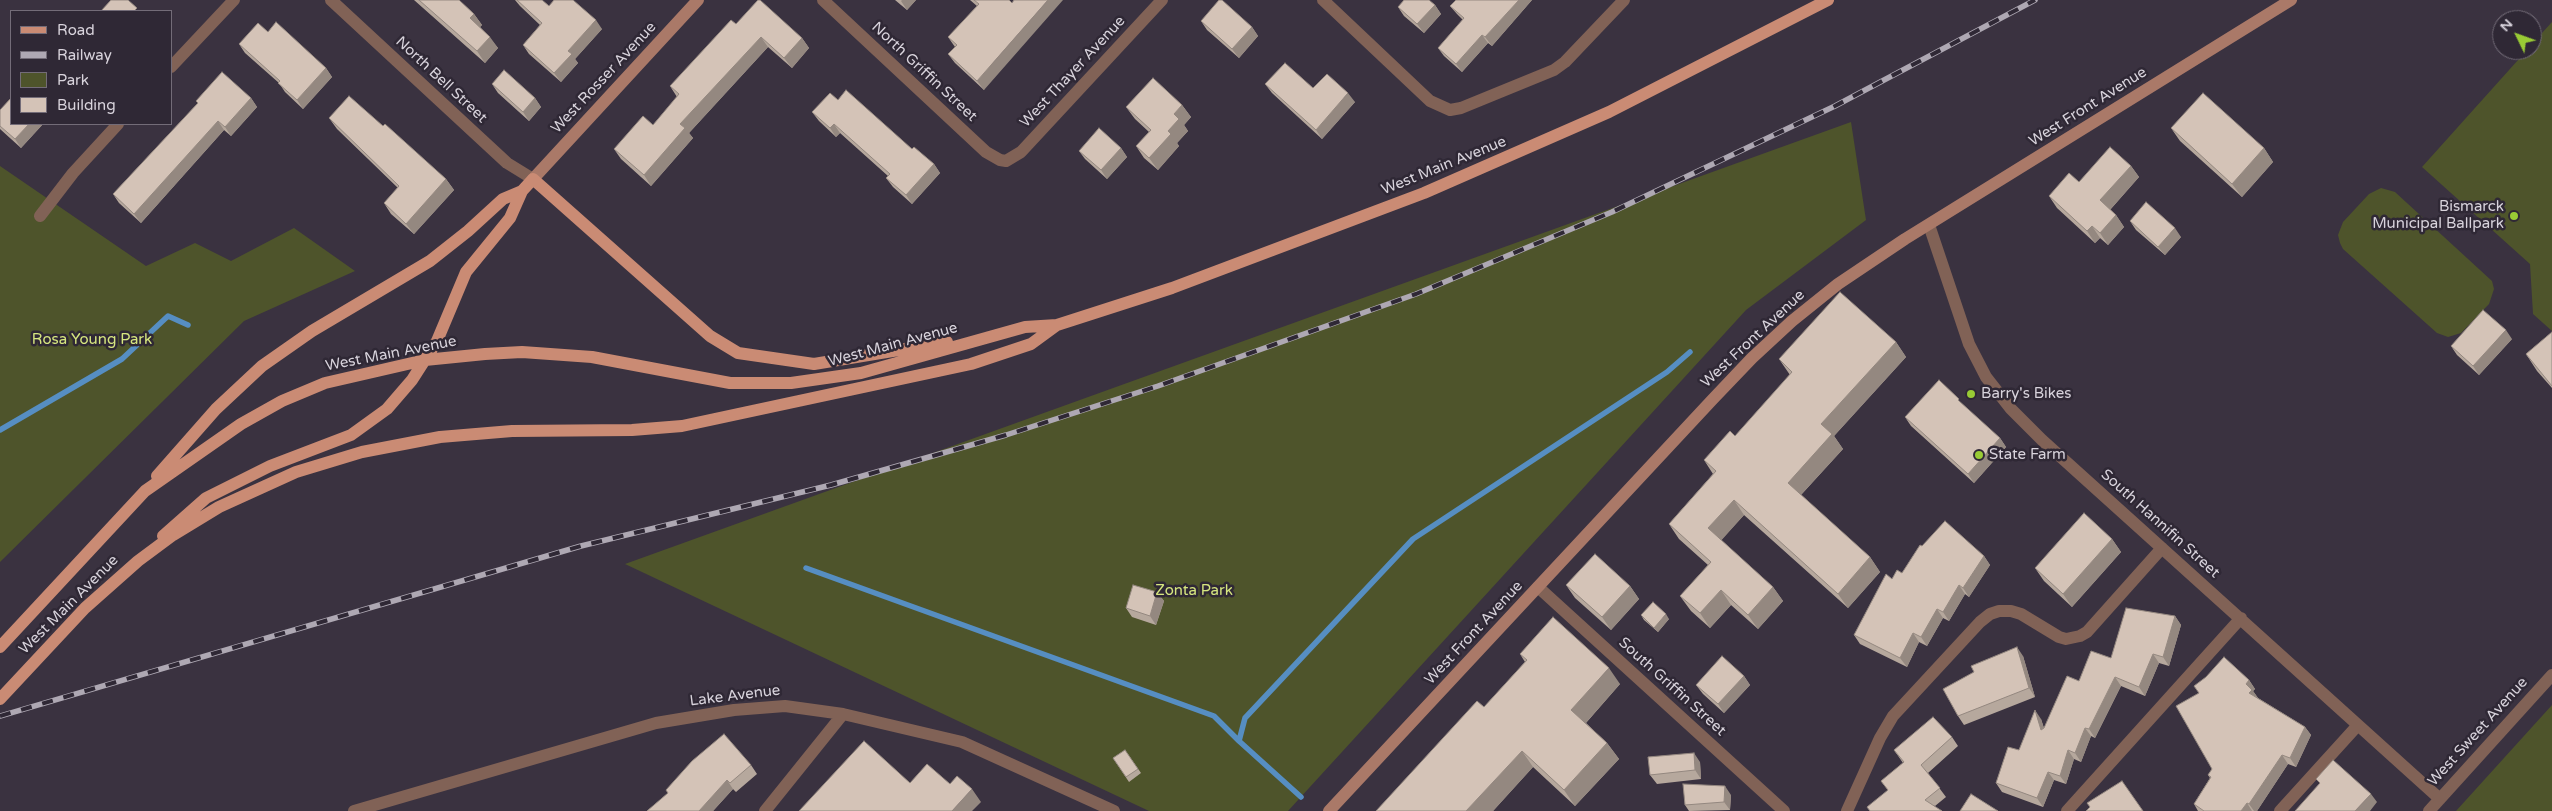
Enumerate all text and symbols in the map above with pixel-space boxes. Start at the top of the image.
legend [10,10,172,125]
north arrow [2492,10,2542,60]
street label: West Thayer Avenue [1017,12,1129,132]
text: N [2496,15,2516,35]
street label: North Griffin Street [868,18,980,126]
street label: West Rosser Avenue [548,19,660,137]
text: Road [57,21,95,39]
street label: North Bell Street [392,33,490,127]
text: Railway [57,46,112,64]
street label: West Front Avenue [2026,63,2150,151]
text: Park [57,71,89,89]
text: Building [57,96,116,114]
street label: West Main Avenue [1379,133,1509,199]
place label: Bismarck Municipal Ballpark [2372,198,2504,233]
marker: Bismarck Municipal Ballpark [2508,210,2520,222]
street label: West Front Avenue [1697,286,1809,392]
street label: West Main Avenue [826,319,960,371]
park label: Rosa Young Park [32,331,152,349]
street label: West Main Avenue [324,332,458,376]
place label: Barry's Bikes [1981,385,2072,403]
marker: Barry's Bikes [1965,388,1977,400]
place label: State Farm [1989,446,2066,464]
marker: State Farm [1973,449,1985,461]
street label: South Hannifin Street [2097,466,2223,582]
street label: West Main Avenue [16,552,122,658]
street label: West Front Avenue [1421,577,1527,689]
park label: Zonta Park [1155,582,1233,600]
street label: South Griffin Street [1615,634,1729,740]
street label: West Sweet Avenue [2424,674,2532,790]
street label: Lake Avenue [689,682,781,710]

